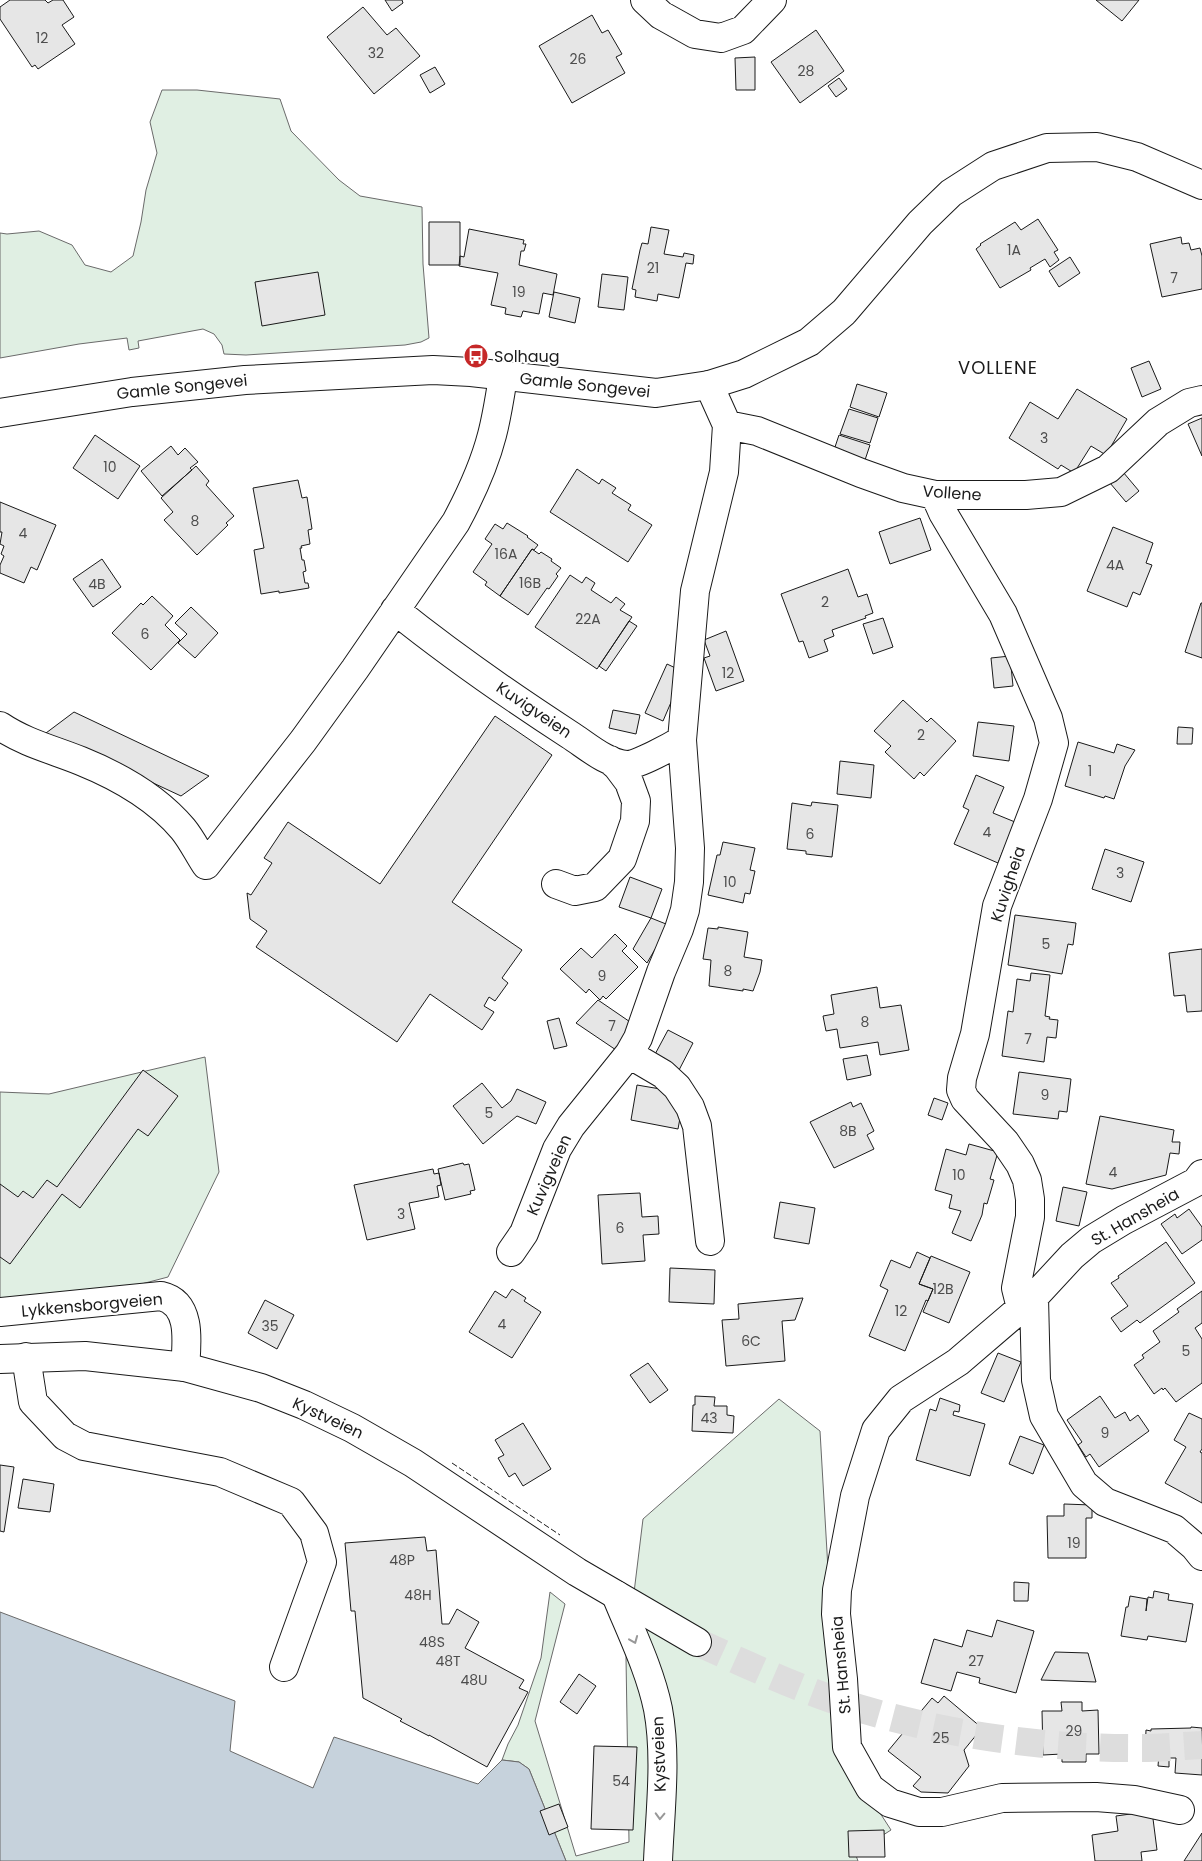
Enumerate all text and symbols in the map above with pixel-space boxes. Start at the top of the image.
house number: 12 [36,28,48,48]
house number: 32 [368,43,384,63]
house number: 26 [570,49,587,69]
house number: 28 [798,61,815,81]
house number: 1A [1007,240,1021,260]
house number: 21 [647,258,659,278]
house number: 7 [1170,268,1178,288]
house number: 19 [512,282,526,302]
bus stop icon: Solhaug [463,343,489,369]
place label: Solhaug [494,345,560,368]
district label: VOLLENE [958,355,1038,380]
street label: Gamle Songevei [519,367,651,403]
street label: Gamle Songevei [116,369,248,405]
house number: 3 [1040,428,1048,448]
house number: 10 [103,457,117,477]
street label: Vollene [922,479,982,507]
house number: 8 [191,511,200,531]
house number: 4 [19,523,28,543]
house number: 16A [495,544,517,564]
house number: 4A [1106,555,1124,575]
house number: 16B [519,573,541,593]
house number: 4B [88,574,106,594]
house number: 2 [821,592,829,612]
house number: 22A [575,609,601,629]
house number: 6 [141,624,150,644]
house number: 12 [722,663,734,683]
street label: Kuvigveien [492,676,576,744]
house number: 2 [917,725,925,745]
house number: 1 [1088,761,1092,781]
house number: 4 [983,822,992,842]
house number: 6 [806,824,815,844]
street label: Kuvigheia [985,843,1031,925]
house number: 3 [1116,863,1124,883]
house number: 10 [723,872,737,892]
house number: 5 [1042,934,1050,954]
house number: 8 [724,961,733,981]
house number: 9 [598,966,606,986]
house number: 8 [861,1012,870,1032]
house number: 7 [608,1016,616,1036]
house number: 7 [1024,1029,1032,1049]
house number: 9 [1041,1085,1049,1105]
house number: 5 [485,1103,493,1123]
house number: 8B [839,1121,857,1141]
street label: Kuvigveien [521,1131,577,1219]
house number: 4 [1109,1162,1118,1182]
house number: 10 [952,1165,966,1185]
street label: St. Hansheia [1087,1182,1183,1252]
house number: 3 [397,1204,405,1224]
house number: 6 [616,1218,625,1238]
house number: 12B [932,1279,954,1299]
street label: Lykkensborgveien [20,1287,164,1323]
house number: 12 [895,1301,907,1321]
house number: 4 [498,1314,507,1334]
house number: 35 [261,1316,279,1336]
house number: 6C [741,1331,761,1351]
house number: 5 [1182,1341,1190,1361]
street label: Kystveien [289,1392,367,1444]
house number: 43 [700,1408,718,1428]
house number: 9 [1101,1423,1109,1443]
house number: 19 [1067,1533,1081,1553]
house number: 48P [389,1550,415,1570]
house number: 48H [404,1585,432,1605]
street label: St. Hansheia [825,1615,857,1715]
house number: 48S [419,1632,445,1652]
one-way arrow [628,1635,638,1644]
house number: 48T [435,1651,461,1671]
house number: 27 [968,1651,984,1671]
house number: 48U [460,1670,488,1690]
street label: Kystveien [646,1716,672,1792]
house number: 29 [1066,1721,1082,1741]
house number: 25 [933,1728,949,1748]
house number: 54 [612,1771,630,1791]
one-way arrow [655,1812,665,1820]

